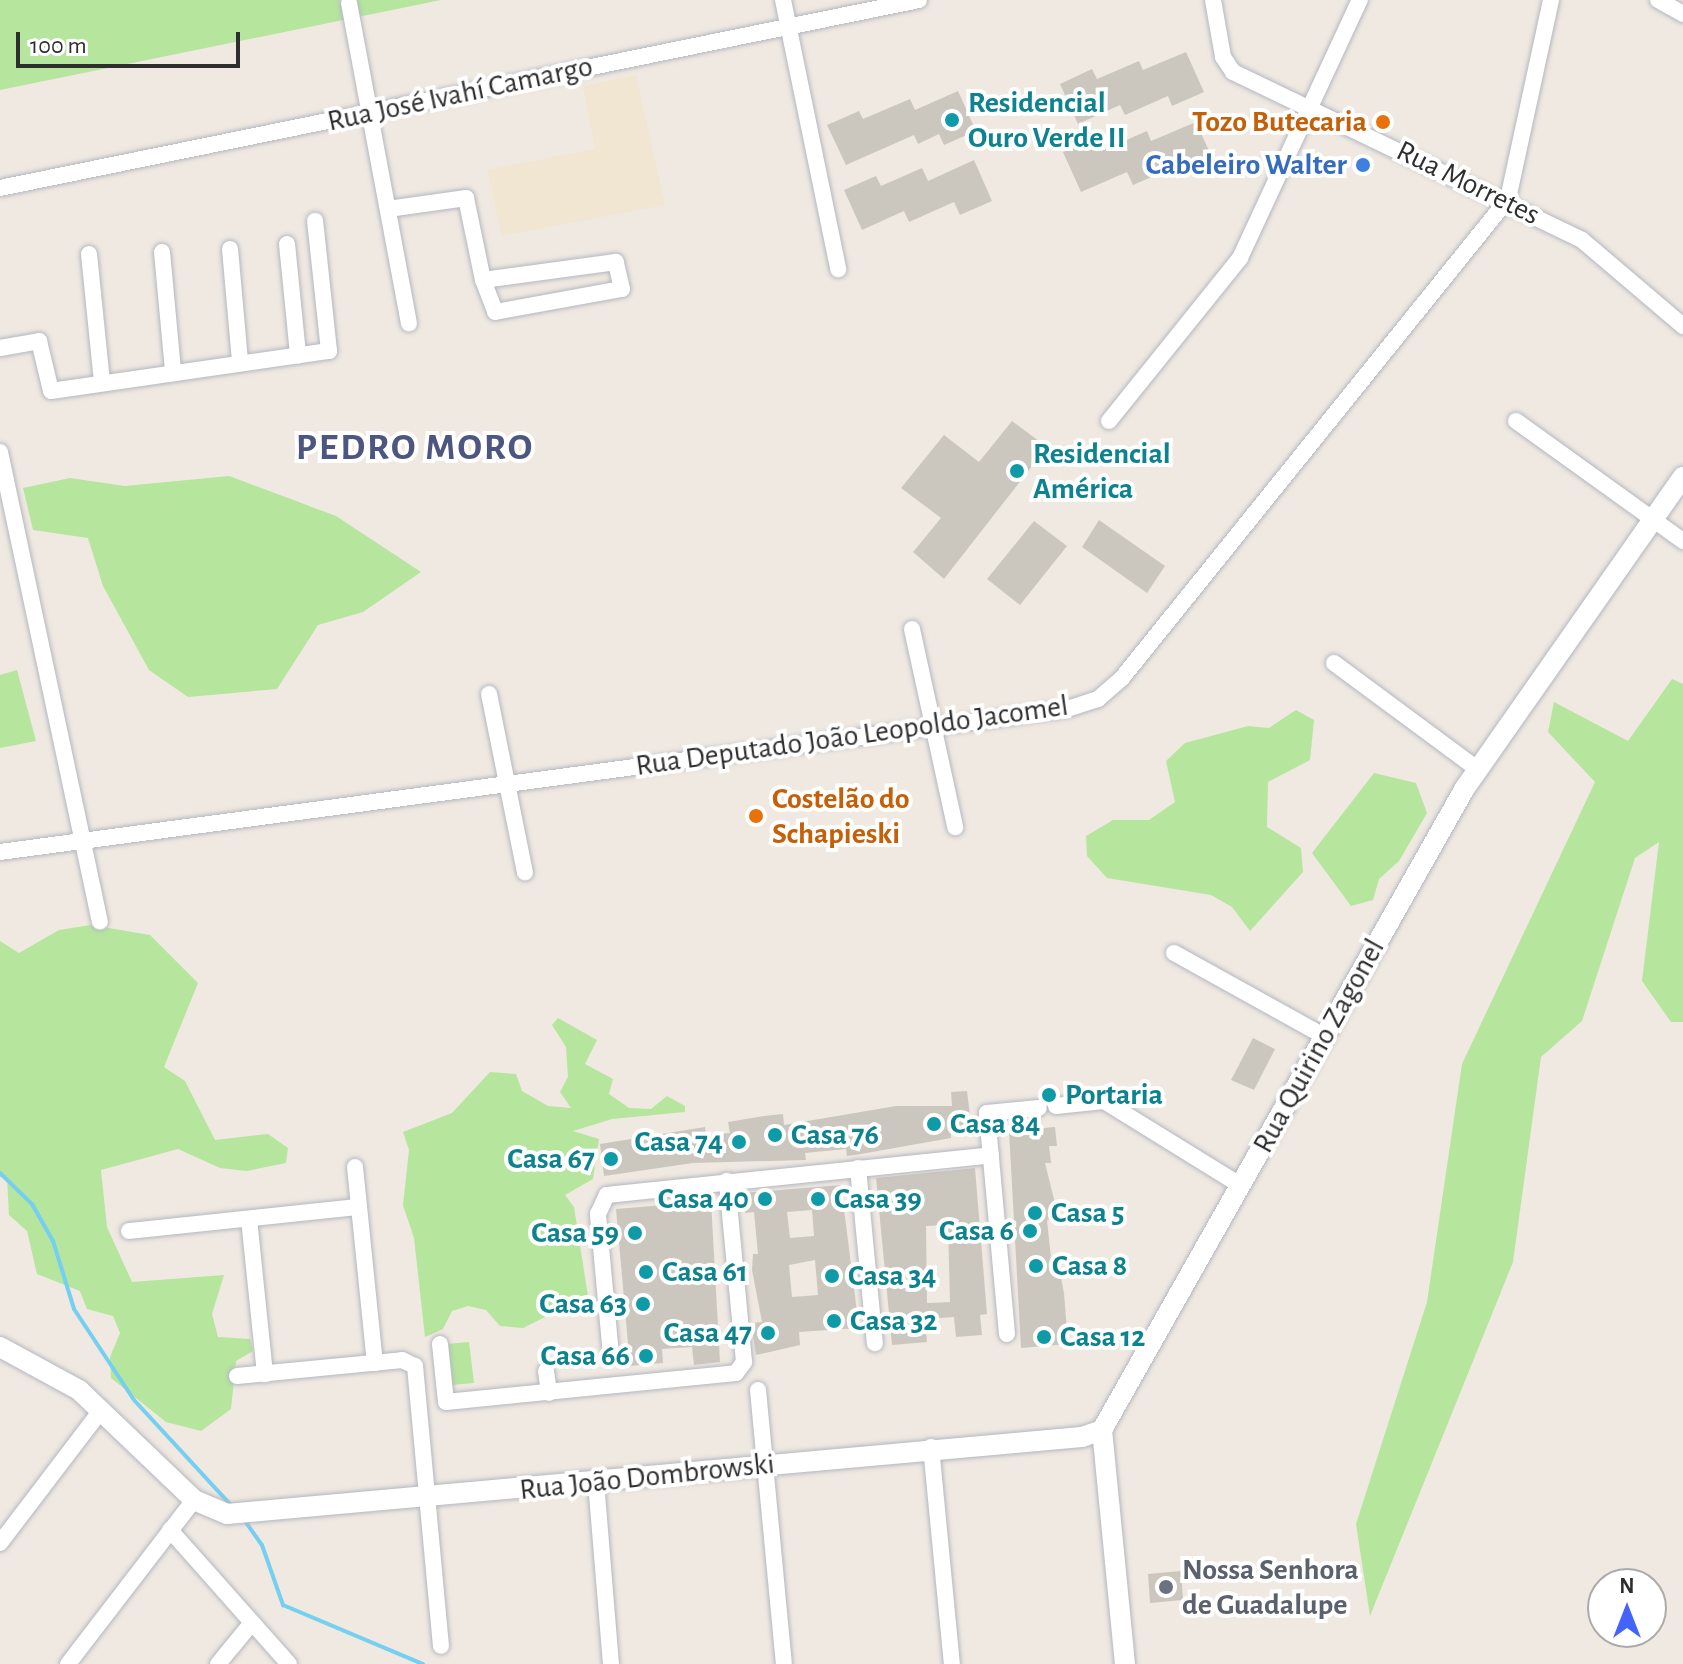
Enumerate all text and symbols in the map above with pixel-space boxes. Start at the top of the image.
scale bar [20,16,244,66]
text: 100 m [30,34,87,58]
street label: Rua José Ivahí Camargo [324,48,596,140]
place label: Residencial Ouro Verde II [968,85,1126,156]
place label: Tozo Butecaria [1192,104,1367,140]
marker: Residencial Ouro Verde II [943,111,961,129]
marker: Tozo Butecaria [1374,113,1392,131]
street label: Rua Morretes [1390,133,1546,233]
place label: Cabeleiro Walter [1145,147,1347,183]
marker: Cabeleiro Walter [1354,156,1372,174]
district label: PEDRO MORO [296,426,534,472]
place label: Residencial América [1033,436,1171,506]
marker: Residencial América [1008,462,1026,480]
street label: Rua Deputado João Leopoldo Jacomel [633,688,1071,784]
place label: Costelão do Schapieski [772,781,910,852]
marker: Costelão do Schapieski [747,807,765,825]
street label: Rua Quirino Zagonel [1245,933,1393,1159]
place label: Portaria [1065,1077,1163,1113]
marker: Portaria [1040,1086,1058,1104]
place label: Casa 84 [950,1106,1040,1142]
marker: Casa 84 [925,1115,943,1133]
place label: Casa 76 [791,1117,879,1153]
place label: Casa 74 [635,1124,723,1160]
marker: Casa 76 [766,1126,784,1144]
marker: Casa 74 [730,1133,748,1151]
place label: Casa 67 [507,1141,595,1177]
marker: Casa 67 [602,1150,620,1168]
place label: Casa 40 [658,1181,749,1217]
place label: Casa 39 [834,1181,922,1217]
marker: Casa 40 [756,1190,774,1208]
marker: Casa 39 [809,1190,827,1208]
place label: Casa 5 [1051,1195,1124,1231]
marker: Casa 5 [1026,1204,1044,1222]
place label: Casa 6 [939,1213,1014,1249]
place label: Casa 59 [531,1215,619,1251]
marker: Casa 6 [1021,1222,1039,1240]
marker: Casa 59 [626,1224,644,1242]
place label: Casa 8 [1052,1248,1127,1284]
place label: Casa 61 [662,1254,748,1290]
marker: Casa 8 [1027,1257,1045,1275]
place label: Casa 34 [848,1258,936,1294]
marker: Casa 61 [637,1263,655,1281]
marker: Casa 34 [823,1267,841,1285]
place label: Casa 63 [539,1286,627,1322]
marker: Casa 63 [634,1295,652,1313]
place label: Casa 32 [850,1303,937,1339]
marker: Casa 32 [825,1312,843,1330]
place label: Casa 47 [664,1315,752,1351]
place label: Casa 12 [1060,1319,1145,1355]
marker: Casa 47 [759,1324,777,1342]
marker: Casa 12 [1035,1328,1053,1346]
place label: Casa 66 [541,1338,630,1374]
marker: Casa 66 [637,1347,655,1365]
street label: Rua João Dombrowski [518,1446,776,1508]
place label: Nossa Senhora de Guadalupe [1182,1552,1359,1622]
north arrow [1587,1568,1667,1648]
text: N [1619,1575,1635,1597]
marker: Nossa Senhora de Guadalupe [1157,1578,1175,1596]

